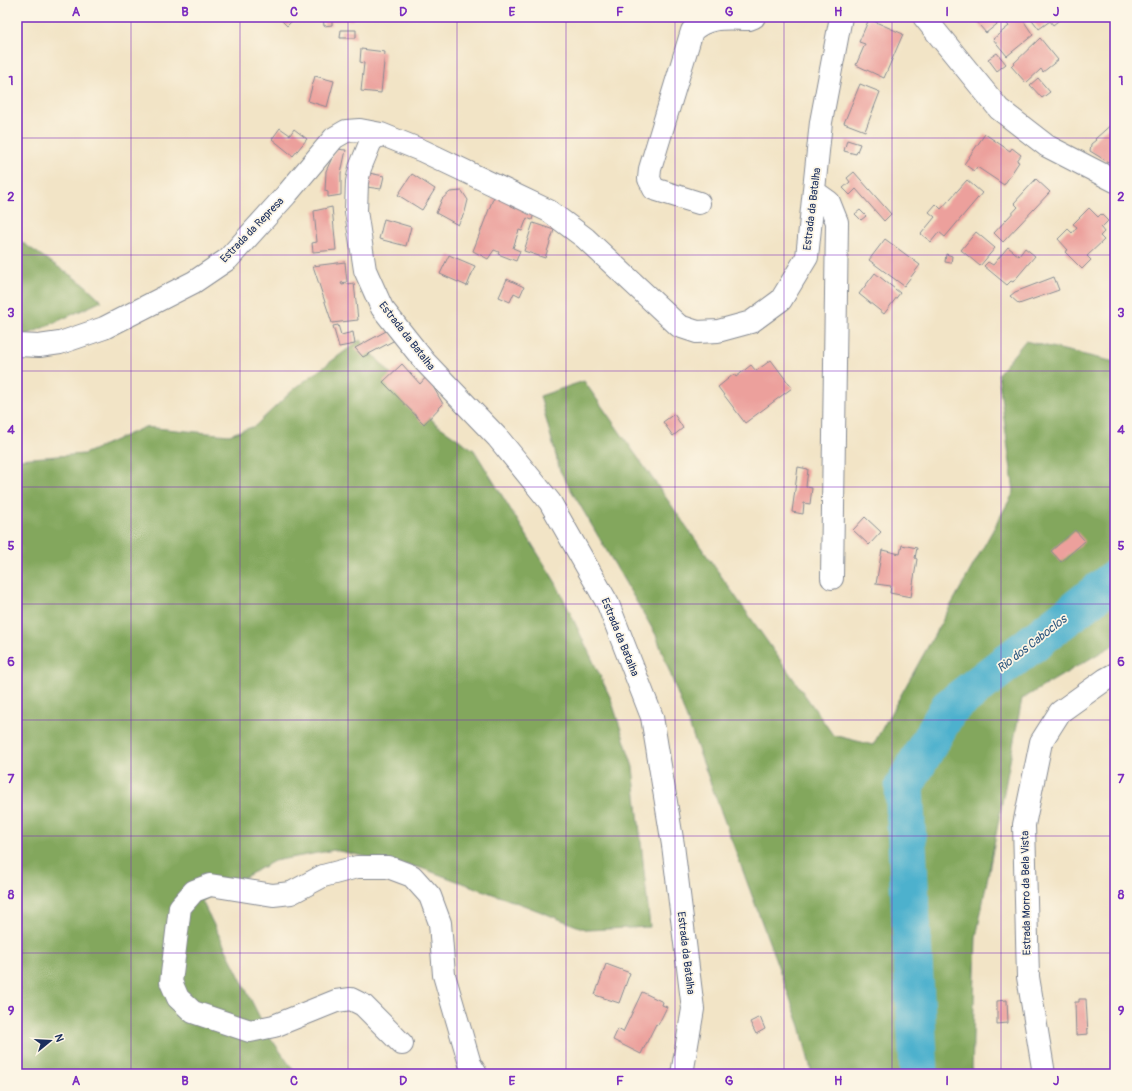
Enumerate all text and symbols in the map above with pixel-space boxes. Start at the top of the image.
text: A [72,4,81,20]
text: B [181,4,189,20]
text: C [290,4,298,20]
text: D [399,4,407,20]
text: E [509,4,516,20]
text: F [616,4,624,20]
text: G [725,4,734,20]
text: H [834,4,842,20]
text: I [945,4,949,20]
text: J [1053,4,1059,20]
text: 1 [8,73,14,89]
text: 1 [1118,73,1124,89]
street label: Estrada da Batalha [800,167,824,251]
text: 2 [7,189,15,205]
text: 2 [1117,189,1125,205]
street label: Estrada da Represa [217,195,287,265]
street label: Estrada da Batalha [376,299,438,373]
text: 3 [7,305,15,321]
text: 3 [1117,305,1125,321]
text: 4 [7,422,15,438]
text: 4 [1117,422,1125,438]
text: 5 [7,538,15,554]
text: 5 [1117,538,1125,554]
street label: Estrada da Batalha [598,596,642,678]
water label: Rio dos Caboclos [994,611,1071,676]
text: 6 [7,654,15,670]
text: 6 [1117,654,1125,670]
text: 7 [8,771,15,787]
text: 7 [1118,771,1125,787]
street label: Estrada Morro da Bela Vista [1018,831,1034,955]
text: 8 [8,887,15,903]
text: 8 [1118,887,1125,903]
street label: Estrada da Batalha [674,911,698,995]
text: 9 [8,1003,15,1019]
text: 9 [1118,1003,1125,1019]
north arrow [30,1021,70,1061]
text: N [52,1033,67,1044]
text: A [72,1073,81,1089]
text: B [181,1073,189,1089]
text: C [290,1073,298,1089]
text: D [399,1073,407,1089]
text: E [509,1073,516,1089]
text: F [616,1073,624,1089]
text: G [725,1073,734,1089]
text: H [834,1073,842,1089]
text: I [945,1073,949,1089]
text: J [1053,1073,1059,1089]

